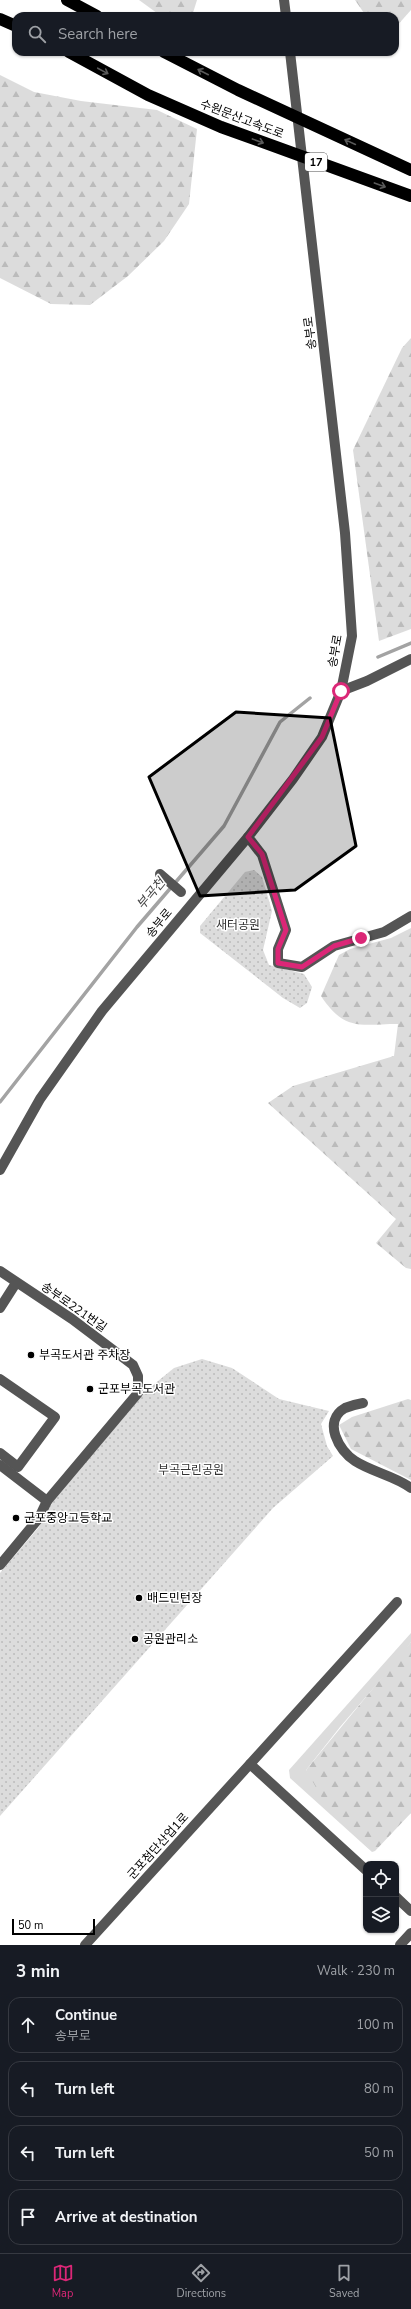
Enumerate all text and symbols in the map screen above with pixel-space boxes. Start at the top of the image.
search box [12,12,399,56]
icon: search [26,23,48,45]
text: Search here [58,24,138,44]
one-way arrow [97,67,109,75]
one-way arrow [197,68,209,75]
street label: 수원문산고속도로 [198,96,286,142]
one-way arrow [251,137,263,145]
one-way arrow [345,138,357,145]
road number: 17 [305,153,327,171]
one-way arrow [373,181,385,189]
street label: 송부로 [300,316,320,350]
street label: 송부로 [324,633,346,669]
route start [332,682,350,700]
water label: 부곡천 [133,874,170,914]
street label: 송부로 [142,905,176,941]
park label: 새터공원 [216,917,260,933]
route end [352,929,370,947]
street label: 송부로221번길 [38,1278,110,1336]
place label: 부곡도서관 주차장 [39,1347,130,1363]
marker: 부곡도서관 주차장 [26,1350,36,1360]
place label: 군포부곡도서관 [98,1381,175,1397]
marker: 군포부곡도서관 [85,1384,95,1394]
park label: 부곡근린공원 [158,1462,224,1478]
place label: 군포중앙고등학교 [24,1510,112,1526]
marker: 군포중앙고등학교 [11,1513,21,1523]
place label: 배드민턴장 [147,1590,202,1606]
marker: 배드민턴장 [134,1593,144,1603]
place label: 공원관리소 [143,1631,198,1647]
marker: 공원관리소 [130,1634,140,1644]
street label: 군포첨단산업1로 [124,1809,192,1883]
map controls [363,1861,399,1933]
button: locate [363,1861,399,1897]
button: layers [363,1897,399,1933]
scale bar [12,1917,95,1936]
text: 50 m [18,1918,43,1933]
text: 3 min [16,1960,60,1983]
text: Walk · 230 m [317,1962,395,1980]
text: Continue [55,2005,117,2025]
icon: ahead [17,2014,39,2036]
text: 100 m [356,2016,394,2034]
text: 송부로 [55,2027,91,2045]
icon: left [17,2078,39,2100]
text: Turn left [55,2079,114,2099]
text: 80 m [364,2080,394,2098]
icon: left [17,2142,39,2164]
text: Turn left [55,2143,114,2163]
text: 50 m [364,2144,394,2162]
icon: arrive [17,2206,39,2228]
text: Arrive at destination [55,2207,198,2227]
tab: Map [52,2262,74,2301]
tab: Directions [177,2262,226,2301]
tab: Saved [329,2262,359,2301]

